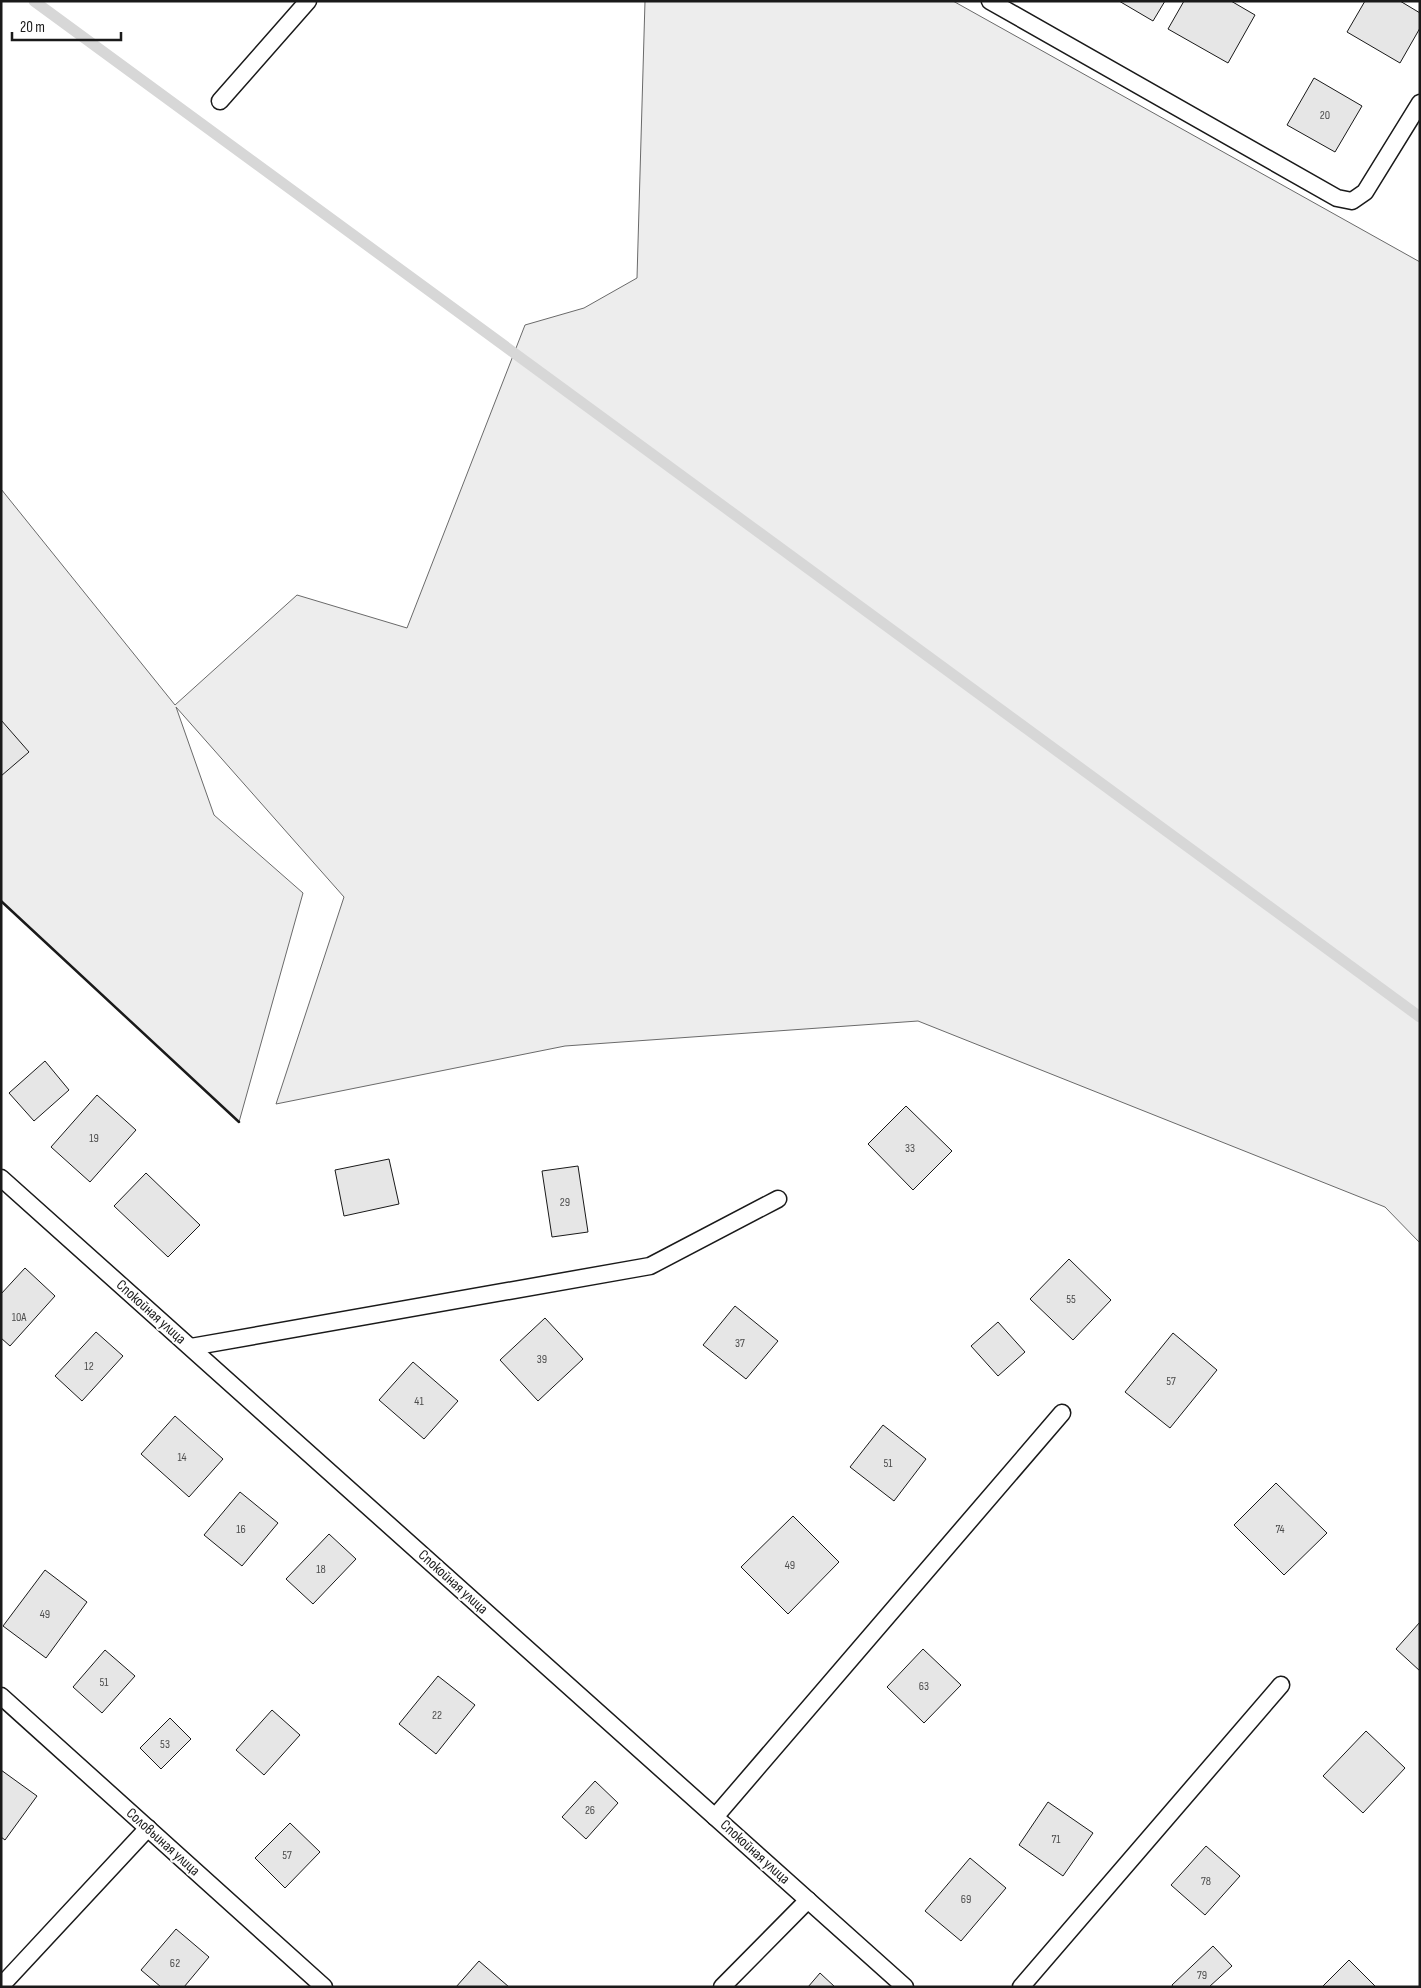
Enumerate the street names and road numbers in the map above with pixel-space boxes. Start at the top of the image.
street label: Спокойная улица [112,1276,190,1348]
street label: Спокойная улица [414,1546,492,1618]
street label: Соловьиная улица [122,1804,204,1880]
street label: Спокойная улица [716,1816,794,1888]

